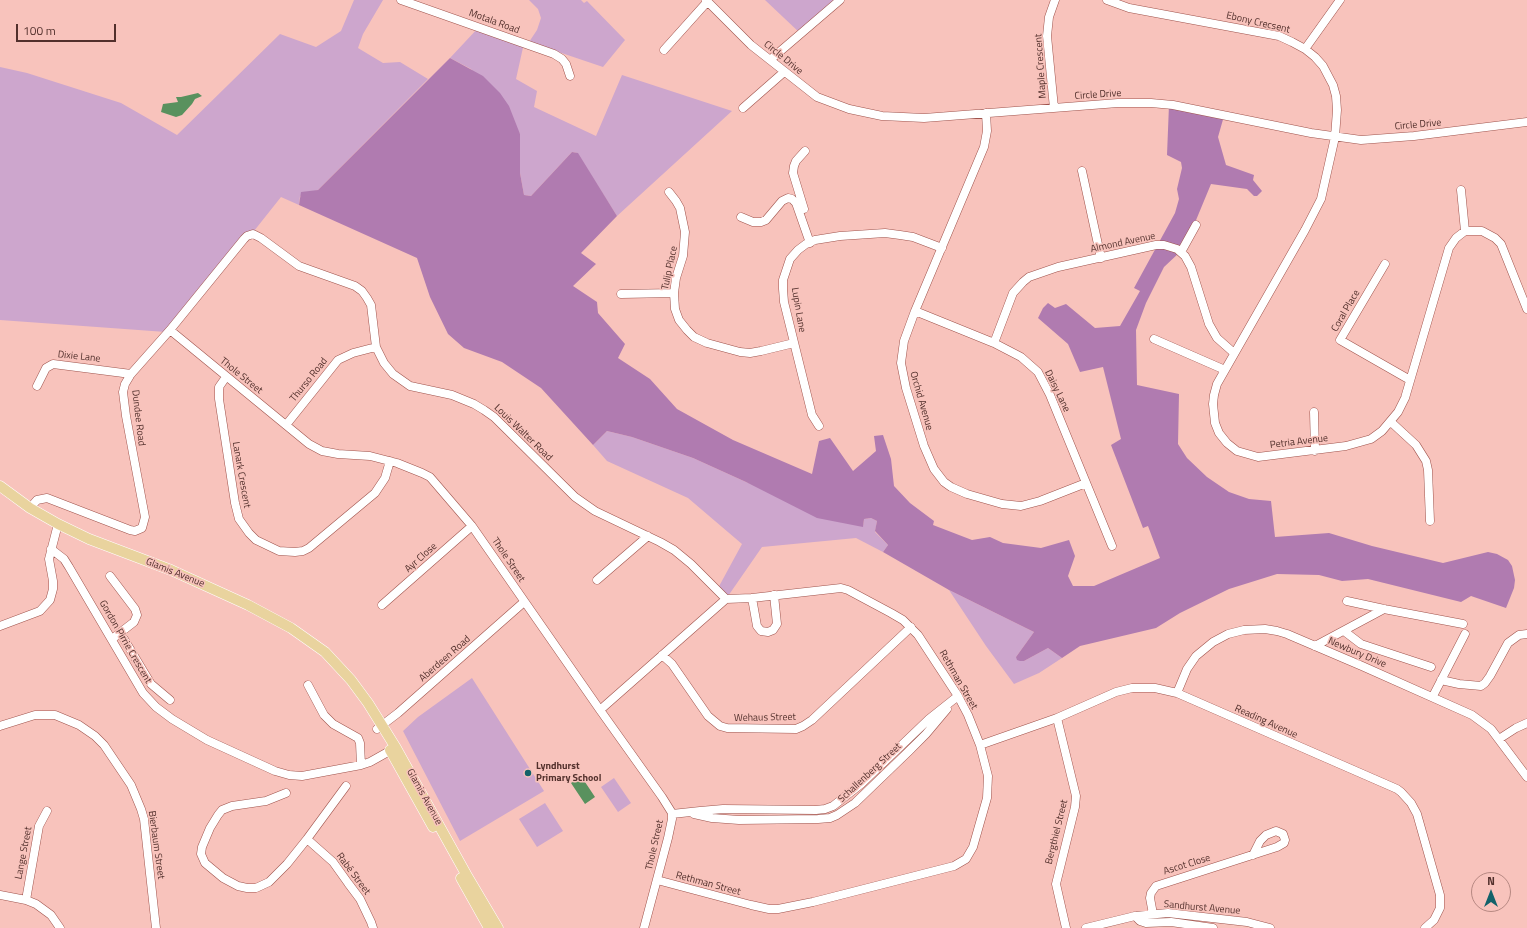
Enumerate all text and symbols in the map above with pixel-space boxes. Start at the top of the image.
street label: Motala Road [467,7,521,37]
street label: Ebony Crecsent [1225,10,1291,36]
scale bar [18,16,118,42]
text: 100 m [23,21,56,40]
street label: Maple Crescent [1033,33,1049,99]
street label: Circle Drive [761,39,805,77]
street label: Circle Drive [1074,87,1122,103]
street label: Circle Drive [1394,117,1442,133]
street label: Almond Avenue [1089,230,1157,256]
street label: Tulip Place [660,245,680,291]
street label: Lupin Lane [788,287,808,333]
street label: Coral Place [1329,288,1363,334]
street label: Dixie Lane [57,349,101,365]
street label: Thole Street [217,355,265,397]
street label: Thurso Road [288,356,330,404]
street label: Daisy Lane [1042,368,1072,414]
street label: Orchid Avenue [907,370,935,432]
street label: Dundee Road [129,389,147,447]
street label: Louis Walter Road [491,402,555,464]
street label: Petria Avenue [1269,432,1329,452]
street label: Lanark Crescent [229,441,253,509]
street label: Thole Street [489,535,527,585]
street label: Ayr Close [402,540,440,576]
street label: Glamis Avenue [144,556,206,590]
street label: Gordon Pirrie Crescent [96,598,154,686]
street label: Aberdeen Road [417,633,473,685]
street label: Newbury Drive [1326,635,1388,671]
street label: Rethman Street [936,648,980,712]
street label: Reading Avenue [1233,703,1299,741]
street label: Wehaus Street [734,711,796,725]
street label: Schallenberg Street [836,741,904,805]
place label: Lyndhurst Primary School [536,761,601,784]
street label: Glamis Avenue [404,767,444,827]
marker: Lyndhurst Primary School [523,768,533,778]
street label: Bergthiel Street [1043,798,1071,866]
street label: Bierbaum Street [145,810,167,880]
street label: Thole Street [643,819,667,871]
street label: Lange Street [13,826,35,880]
street label: Rabé Street [333,851,373,897]
street label: Ascot Close [1162,852,1212,878]
street label: Rethman Street [674,870,742,898]
north arrow [1471,872,1511,912]
text: N [1487,873,1495,889]
street label: Sandhurst Avenue [1163,899,1241,917]

